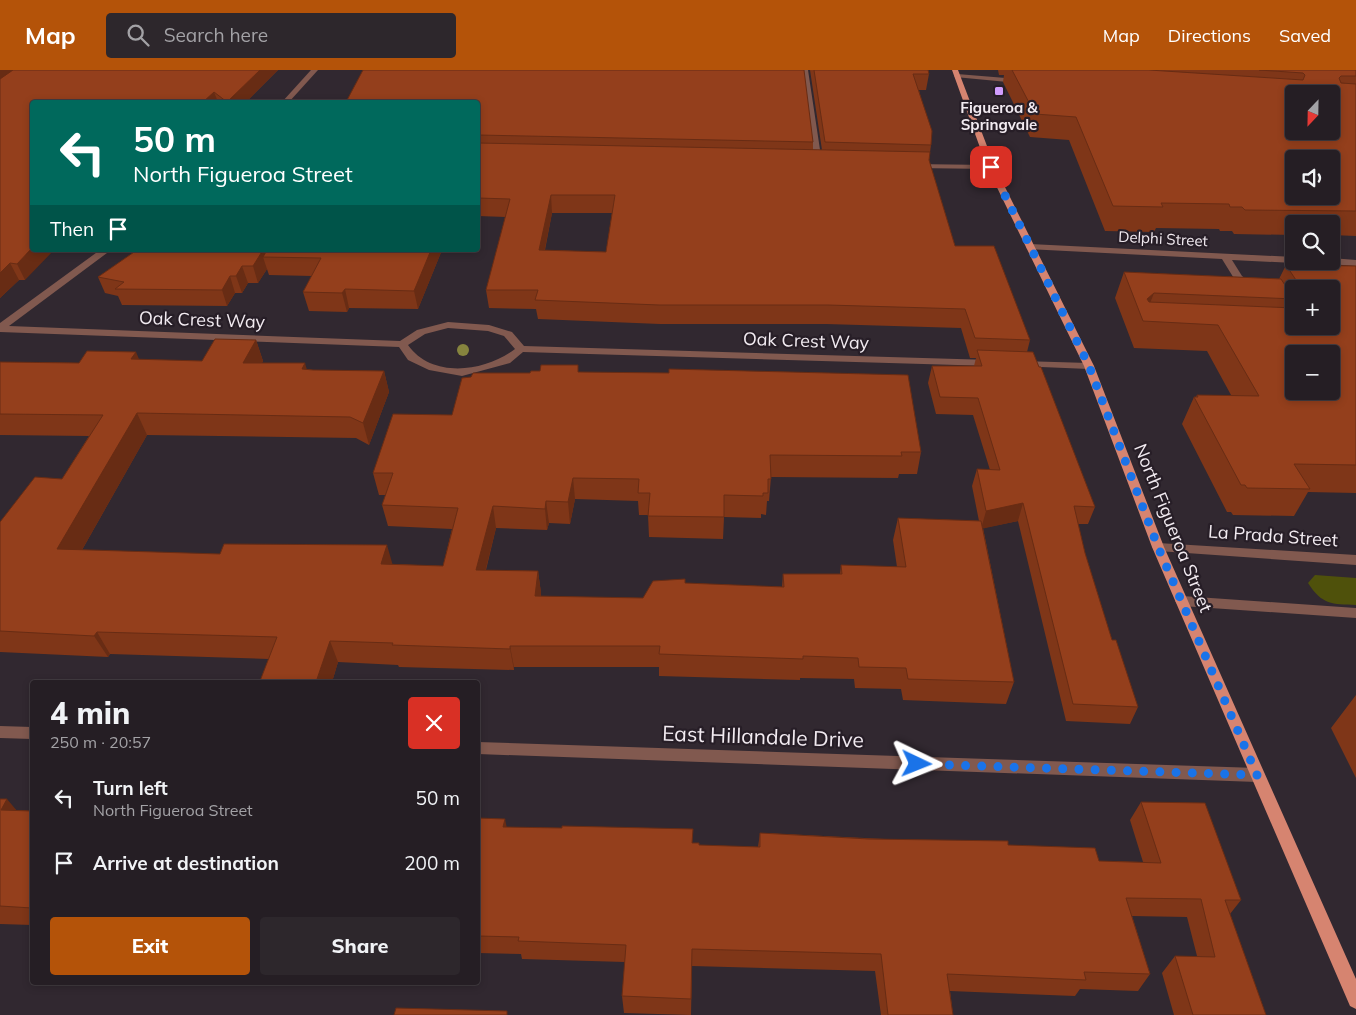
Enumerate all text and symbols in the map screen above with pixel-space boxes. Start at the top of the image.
search box [106,13,456,58]
text: Map [25,20,76,50]
icon: search [124,21,152,49]
text: Search here [164,23,268,47]
text: Map [1103,24,1140,47]
text: Directions [1168,24,1251,47]
text: Saved [1279,24,1331,47]
marker: Figueroa & Springvale [993,85,1005,97]
north arrow [1285,85,1340,140]
map controls [1285,85,1340,400]
place label: Figueroa & Springvale [960,98,1038,134]
text: 50 m [133,117,216,161]
icon: left [50,120,115,185]
pin [970,146,1012,188]
button: sound [1285,150,1340,205]
icon: arrive [977,153,1005,181]
text: North Figueroa Street [133,160,353,188]
icon: arrive [104,215,132,243]
button: search [1285,215,1340,270]
text: Then [50,217,94,241]
street label: Delphi Street [1118,227,1208,250]
button: + [1285,280,1340,335]
street label: Oak Crest Way [139,306,266,333]
street label: Oak Crest Way [743,327,870,354]
button: − [1285,345,1340,400]
street label: North Figueroa Street [1129,440,1218,615]
street label: La Prada Street [1207,519,1339,552]
text: 4 min [50,694,130,732]
button: close [408,697,460,749]
street label: East Hillandale Drive [662,719,864,753]
text: 250 m · 20:57 [50,732,151,752]
position arrow [890,737,942,789]
text: Turn left [93,776,168,800]
icon: left [50,784,78,812]
text: 50 m [416,786,460,810]
text: North Figueroa Street [93,800,253,820]
icon: arrive [50,849,78,877]
text: Arrive at destination [93,851,279,875]
text: 200 m [404,851,460,875]
button: Exit [50,917,250,975]
button: Share [260,917,460,975]

